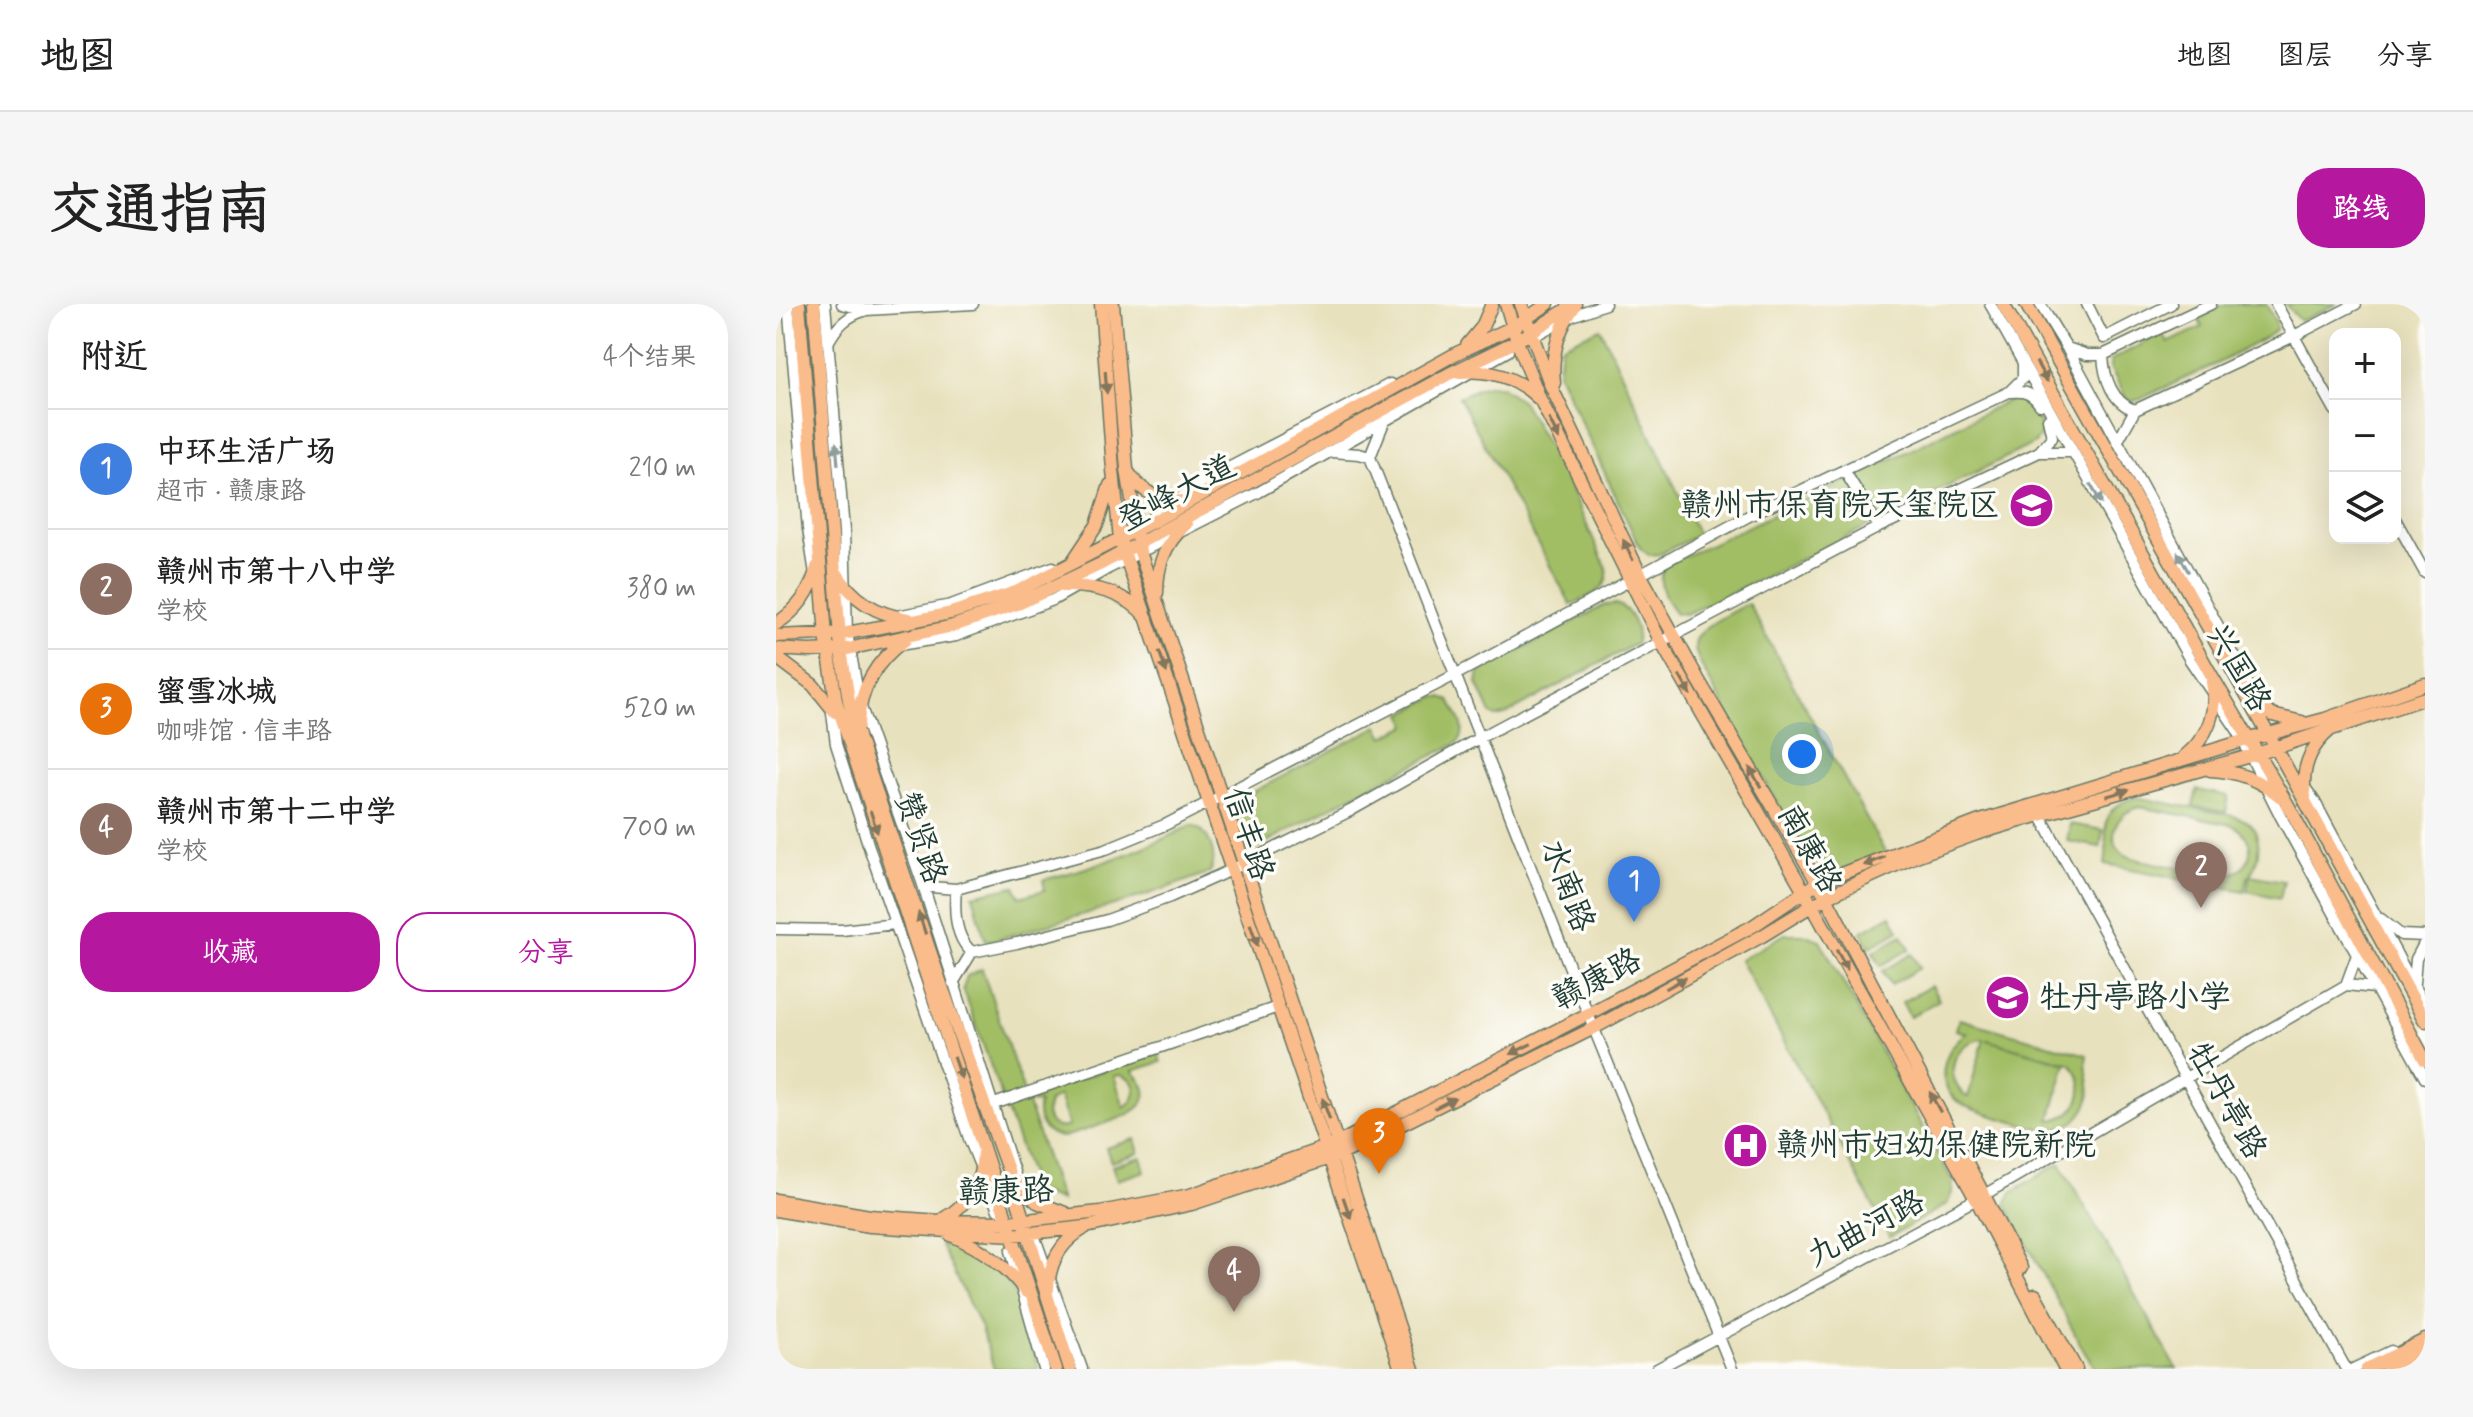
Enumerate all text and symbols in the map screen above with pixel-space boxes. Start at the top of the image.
text: 地图 [40,33,116,82]
text: 地图 [2177,38,2233,75]
text: 图层 [2277,38,2333,75]
text: 分享 [2377,38,2433,75]
button: 路线 [2297,168,2425,248]
text: 交通指南 [48,175,272,248]
map controls [2329,328,2401,544]
button: + [2329,328,2401,400]
text: 附近 [80,335,148,380]
text: 4个结果 [603,341,696,375]
one-way arrow [2034,361,2048,383]
one-way arrow [1100,370,1113,395]
button: − [2329,400,2401,472]
one-way arrow [1548,417,1561,440]
text: 中环生活广场 [156,433,336,472]
one-way arrow [830,441,843,466]
street label: 登峰大道 [1111,445,1243,543]
text: 1 [100,452,112,486]
text: 210 m [629,452,696,486]
button: layers [2329,472,2401,544]
text: 超市 · 赣康路 [156,475,306,509]
school or university icon: 赣州市保育院天玺院区 [2007,482,2055,530]
one-way arrow [2089,483,2103,505]
place label: 赣州市保育院天玺院区 [1680,485,2000,527]
one-way arrow [1621,538,1635,561]
one-way arrow [2176,551,2190,574]
text: 赣州市第十八中学 [156,553,396,592]
text: 2 [100,572,112,606]
text: 380 m [627,572,696,606]
text: 学校 [156,595,208,629]
street label: 兴国路 [2196,616,2280,720]
one-way arrow [1158,650,1170,674]
text: 蜜雪冰城 [156,673,276,712]
one-way arrow [1678,674,1692,696]
text: 3 [100,692,112,726]
text: 520 m [623,692,696,726]
text: 咖啡馆 · 信丰路 [156,715,332,749]
your location [1782,734,1822,774]
one-way arrow [1748,766,1762,788]
street label: 信丰路 [1213,782,1283,886]
street label: 赞贤路 [885,786,955,890]
one-way arrow [2107,786,2131,799]
text: 赣州市第十二中学 [156,793,396,832]
street label: 南康路 [1767,797,1851,901]
one-way arrow [869,810,881,834]
text: 4 [98,812,114,846]
text: 700 m [622,812,696,846]
street label: 水南路 [1530,834,1604,938]
text: 学校 [156,835,208,869]
pin: 2 [2175,842,2227,908]
one-way arrow [1861,855,1885,868]
pin: 1 [1608,856,1660,922]
one-way arrow [915,911,928,935]
button: 收藏 [80,912,380,992]
button: 分享 [396,912,696,992]
one-way arrow [1248,923,1260,947]
street label: 赣康路 [1545,939,1649,1021]
one-way arrow [1834,949,1848,971]
school or university icon: 牡丹亭路小学 [1984,974,2032,1022]
one-way arrow [1665,976,1687,990]
place label: 牡丹亭路小学 [2039,977,2231,1019]
street label: 牡丹亭路 [2177,1035,2275,1167]
one-way arrow [1510,1042,1533,1055]
one-way arrow [952,1057,964,1081]
one-way arrow [1929,1091,1943,1113]
one-way arrow [1433,1096,1456,1109]
one-way arrow [1320,1097,1332,1121]
pin: 3 [1353,1108,1405,1174]
hospital icon: 赣州市妇幼保健院新院 [1721,1122,1769,1170]
place label: 赣州市妇幼保健院新院 [1776,1125,2096,1167]
street label: 赣康路 [957,1169,1055,1215]
street label: 九曲河路 [1800,1180,1932,1278]
one-way arrow [1341,1196,1353,1220]
pin: 4 [1208,1246,1260,1312]

